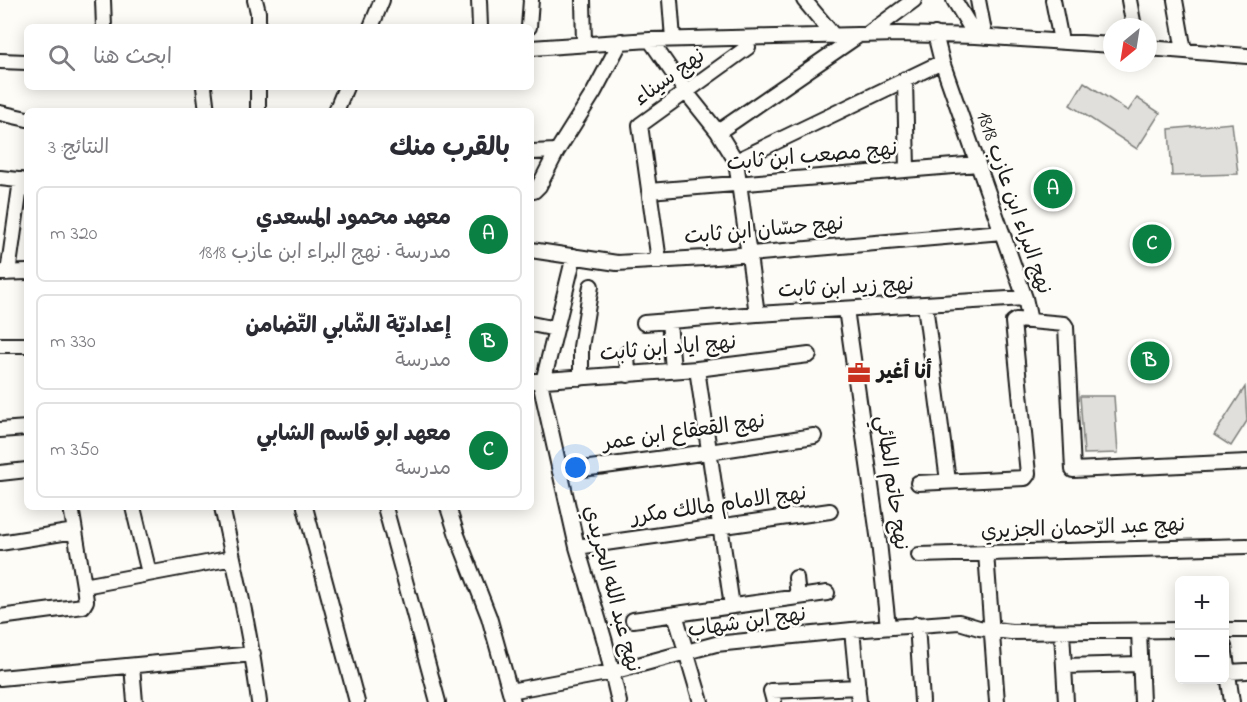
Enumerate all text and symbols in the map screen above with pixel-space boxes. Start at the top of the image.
north arrow [1103,18,1157,72]
search box [24,24,534,90]
icon: search [45,41,78,74]
text: ابحث هنا [93,42,172,74]
street label: نهج سيناء [628,42,712,114]
street label: نهج البراء ابن عازب 1818 [968,108,1058,298]
text: بالقرب منك [389,130,510,168]
text: النتائج: 3 [48,134,109,163]
street label: نهج مصعب ابن ثابت [725,135,899,179]
pin: A [1034,166,1072,212]
text: معهد محمود المسعدي [256,203,451,235]
street label: نهج حسّان ابن ثابت [683,209,845,253]
text: 320 m [50,220,97,249]
text: A [482,220,495,249]
pin: C [1132,222,1172,266]
text: مدرسة · نهج البراء ابن عازب 1818 [199,239,451,268]
street label: نهج زيد ابن ثابت [777,269,915,307]
text: إعداديّة الشّابي التّضامن [245,311,451,343]
text: 330 m [50,328,96,357]
text: B [482,328,495,357]
street label: نهج اياد ابن ثابت [598,328,738,370]
pin: B [1130,338,1170,384]
text: مدرسة [395,347,451,376]
place label: أنا أغير [875,358,932,388]
office icon: أنا أغير [846,360,872,386]
street label: نهج القعقاع ابن عمر [599,407,767,460]
street label: نهج حاتم الطائي [865,414,915,552]
text: معهد ابو قاسم الشابي [256,419,451,451]
text: 350 m [50,436,99,465]
text: C [483,436,494,465]
your location [561,453,590,482]
text: مدرسة [395,455,451,484]
street label: نهج الامام مالك مكرر [627,479,809,533]
street label: نهج عبد الله الجريدي [574,502,648,676]
street label: نهج عبد الرّحمان الجزيري [980,510,1186,548]
map controls [1175,576,1229,684]
button: + [1175,576,1229,630]
street label: نهج ابن شهاب [686,600,808,646]
button: − [1175,630,1229,684]

